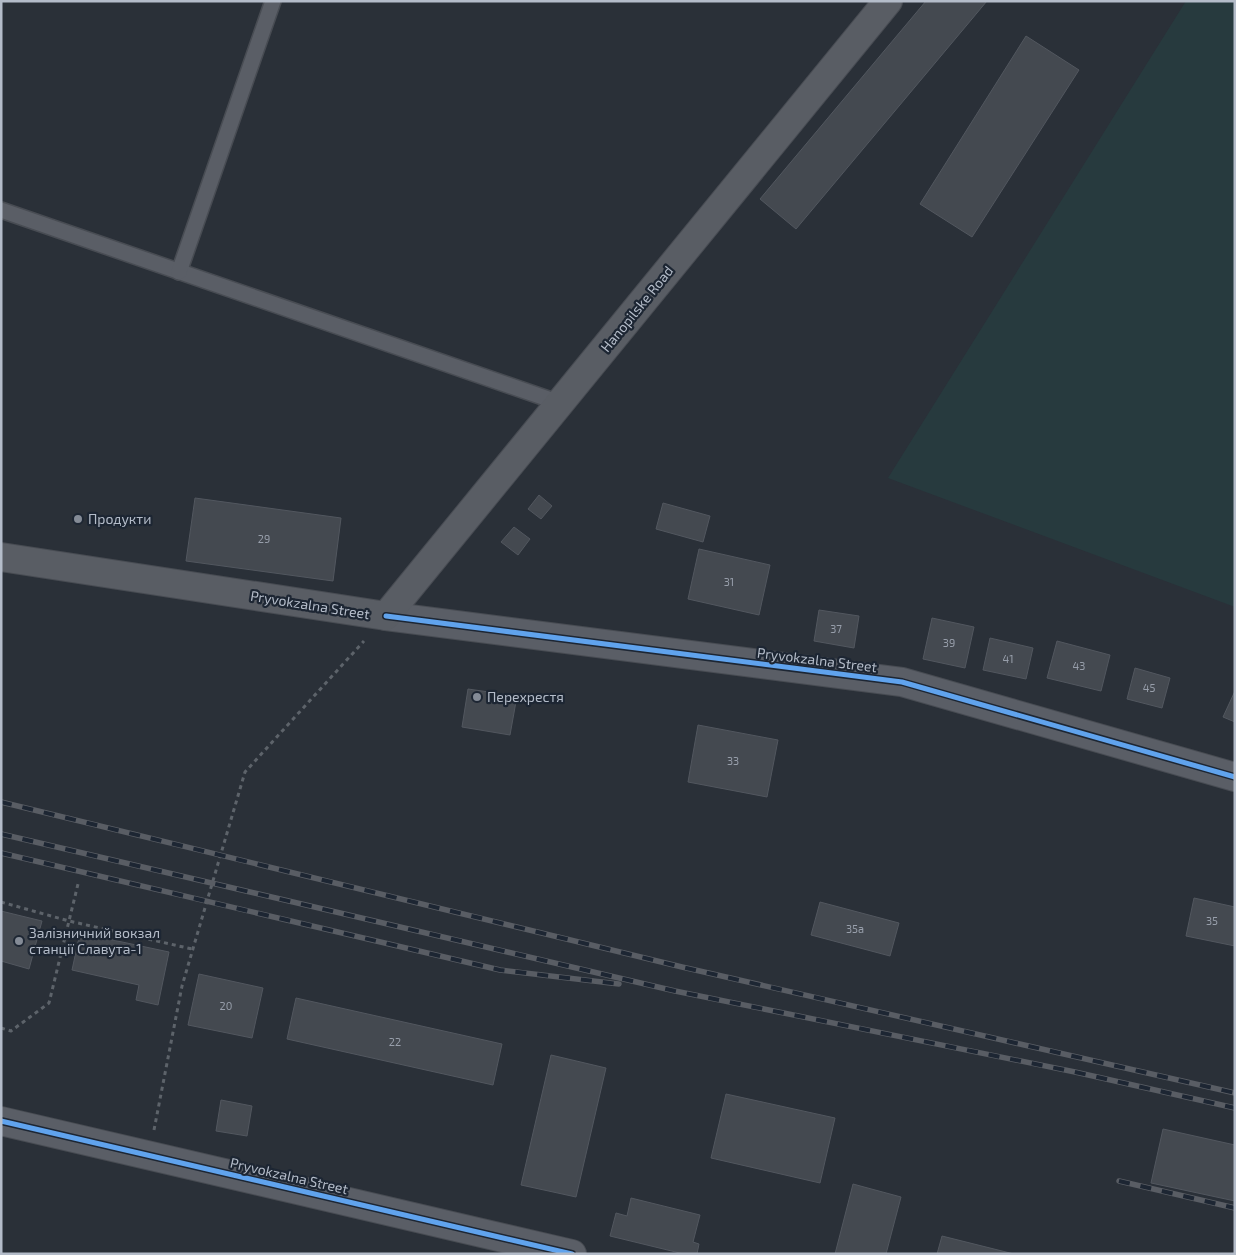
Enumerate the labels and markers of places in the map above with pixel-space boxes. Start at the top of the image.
place label: Продукти [88,510,151,527]
marker: Продукти [72,513,84,525]
place label: Перехрестя [487,688,564,705]
marker: Перехрестя [471,691,483,703]
place label: Залізничний вокзал станції Славута-1 [29,924,160,957]
marker: Залізничний вокзал станції Славута-1 [13,935,25,947]

